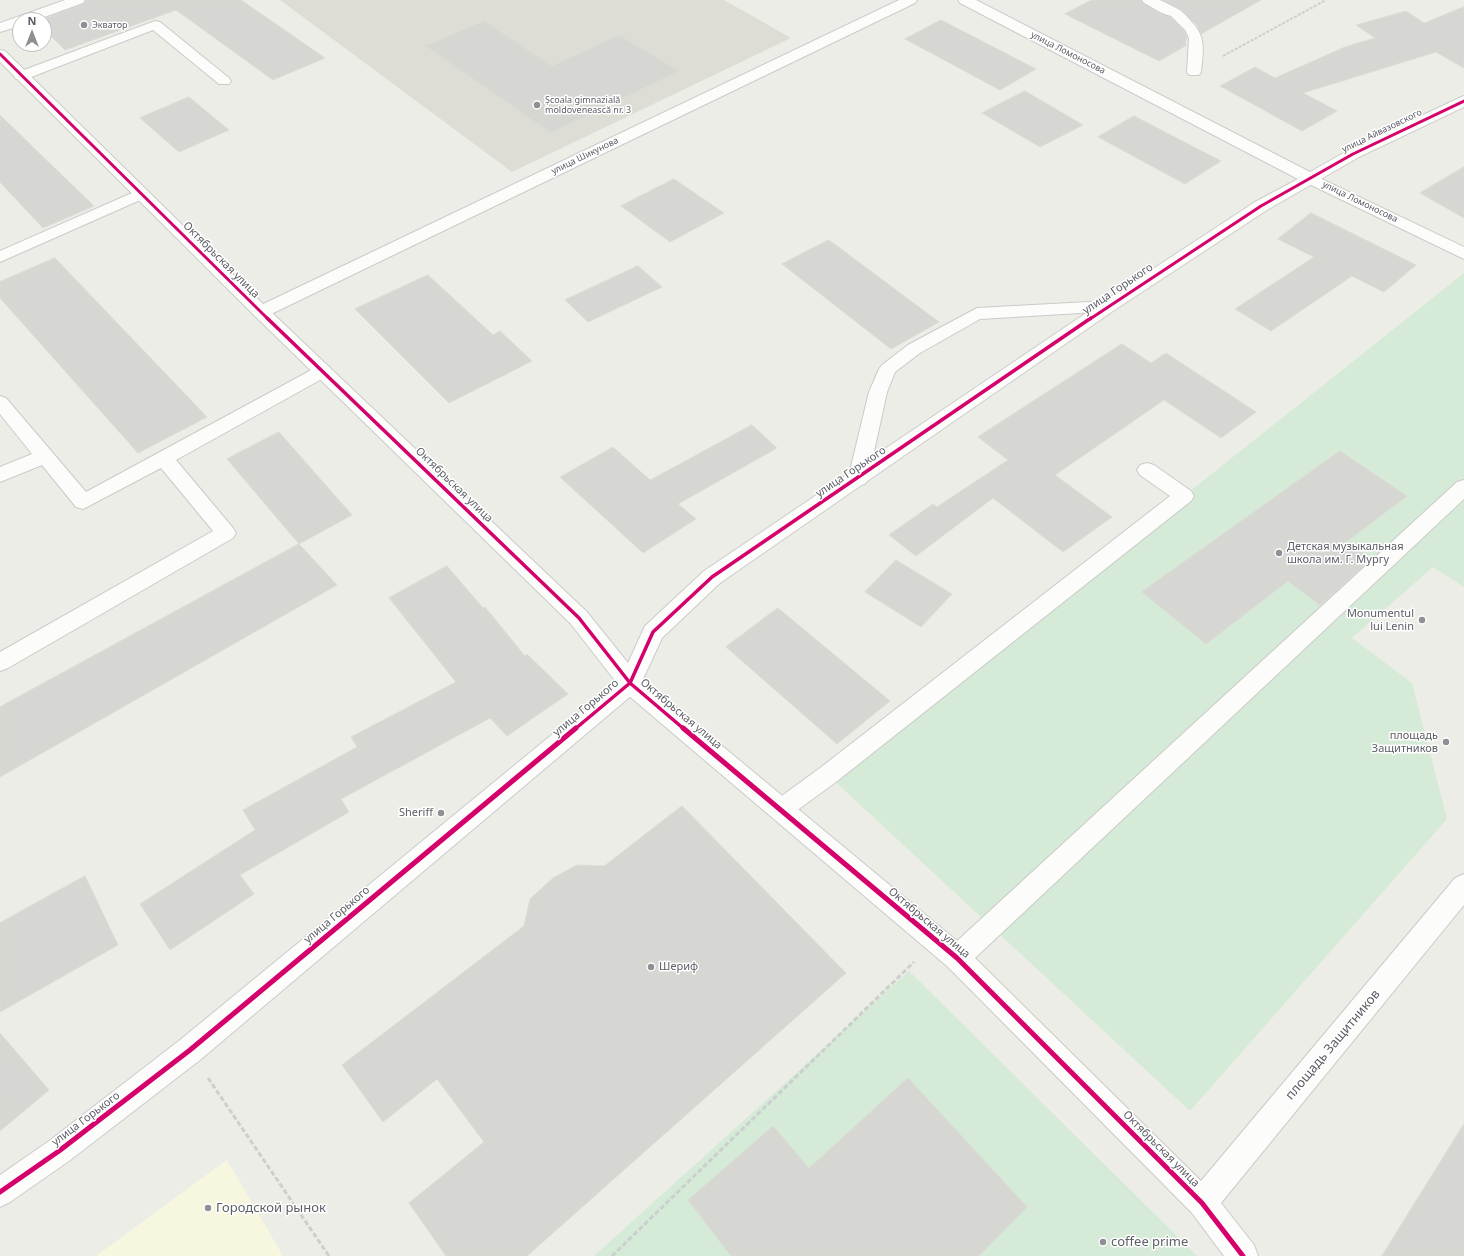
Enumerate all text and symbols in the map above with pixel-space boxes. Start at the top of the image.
north arrow [12,12,52,52]
text: N [28,13,36,28]
marker: Экватор [79,20,89,30]
place label: Экватор [92,20,128,30]
street label: улица Ломоносова [1029,29,1107,77]
place label: Școala gimnazială moldovenească nr. 3 [545,95,631,116]
marker: Școala gimnazială moldovenească nr. 3 [532,100,542,110]
street label: улица Айвазовского [1340,107,1424,155]
street label: улица Шикунова [550,135,620,177]
street label: улица Ломоносова [1321,179,1399,225]
street label: Октябрьская улица [180,219,262,301]
street label: улица Горького [1080,261,1156,317]
street label: улица Горького [813,444,889,500]
street label: Октябрьская улица [413,445,495,525]
place label: Детская музыкальная школа им. Г. Мургу [1287,540,1404,566]
marker: Детская музыкальная школа им. Г. Мургу [1274,548,1284,558]
place label: Monumentul lui Lenin [1347,607,1414,633]
marker: Monumentul lui Lenin [1417,615,1427,625]
street label: Октябрьская улица [638,676,724,752]
street label: улица Горького [550,677,622,739]
place label: площадь Защитников [1372,729,1438,755]
marker: площадь Защитников [1441,737,1451,747]
place label: Sheriff [399,806,433,820]
marker: Sheriff [436,808,446,818]
street label: улица Горького [301,884,373,946]
street label: Октябрьская улица [886,885,972,961]
place label: Шериф [659,960,698,974]
marker: Шериф [646,962,656,972]
street label: площадь Защитников [1282,987,1384,1103]
street label: улица Горького [49,1089,123,1149]
street label: Октябрьская улица [1120,1108,1202,1190]
place label: Городской рынок [216,1200,326,1216]
marker: Городской рынок [203,1203,213,1213]
place label: coffee prime [1111,1234,1188,1250]
marker: coffee prime [1098,1237,1108,1247]

